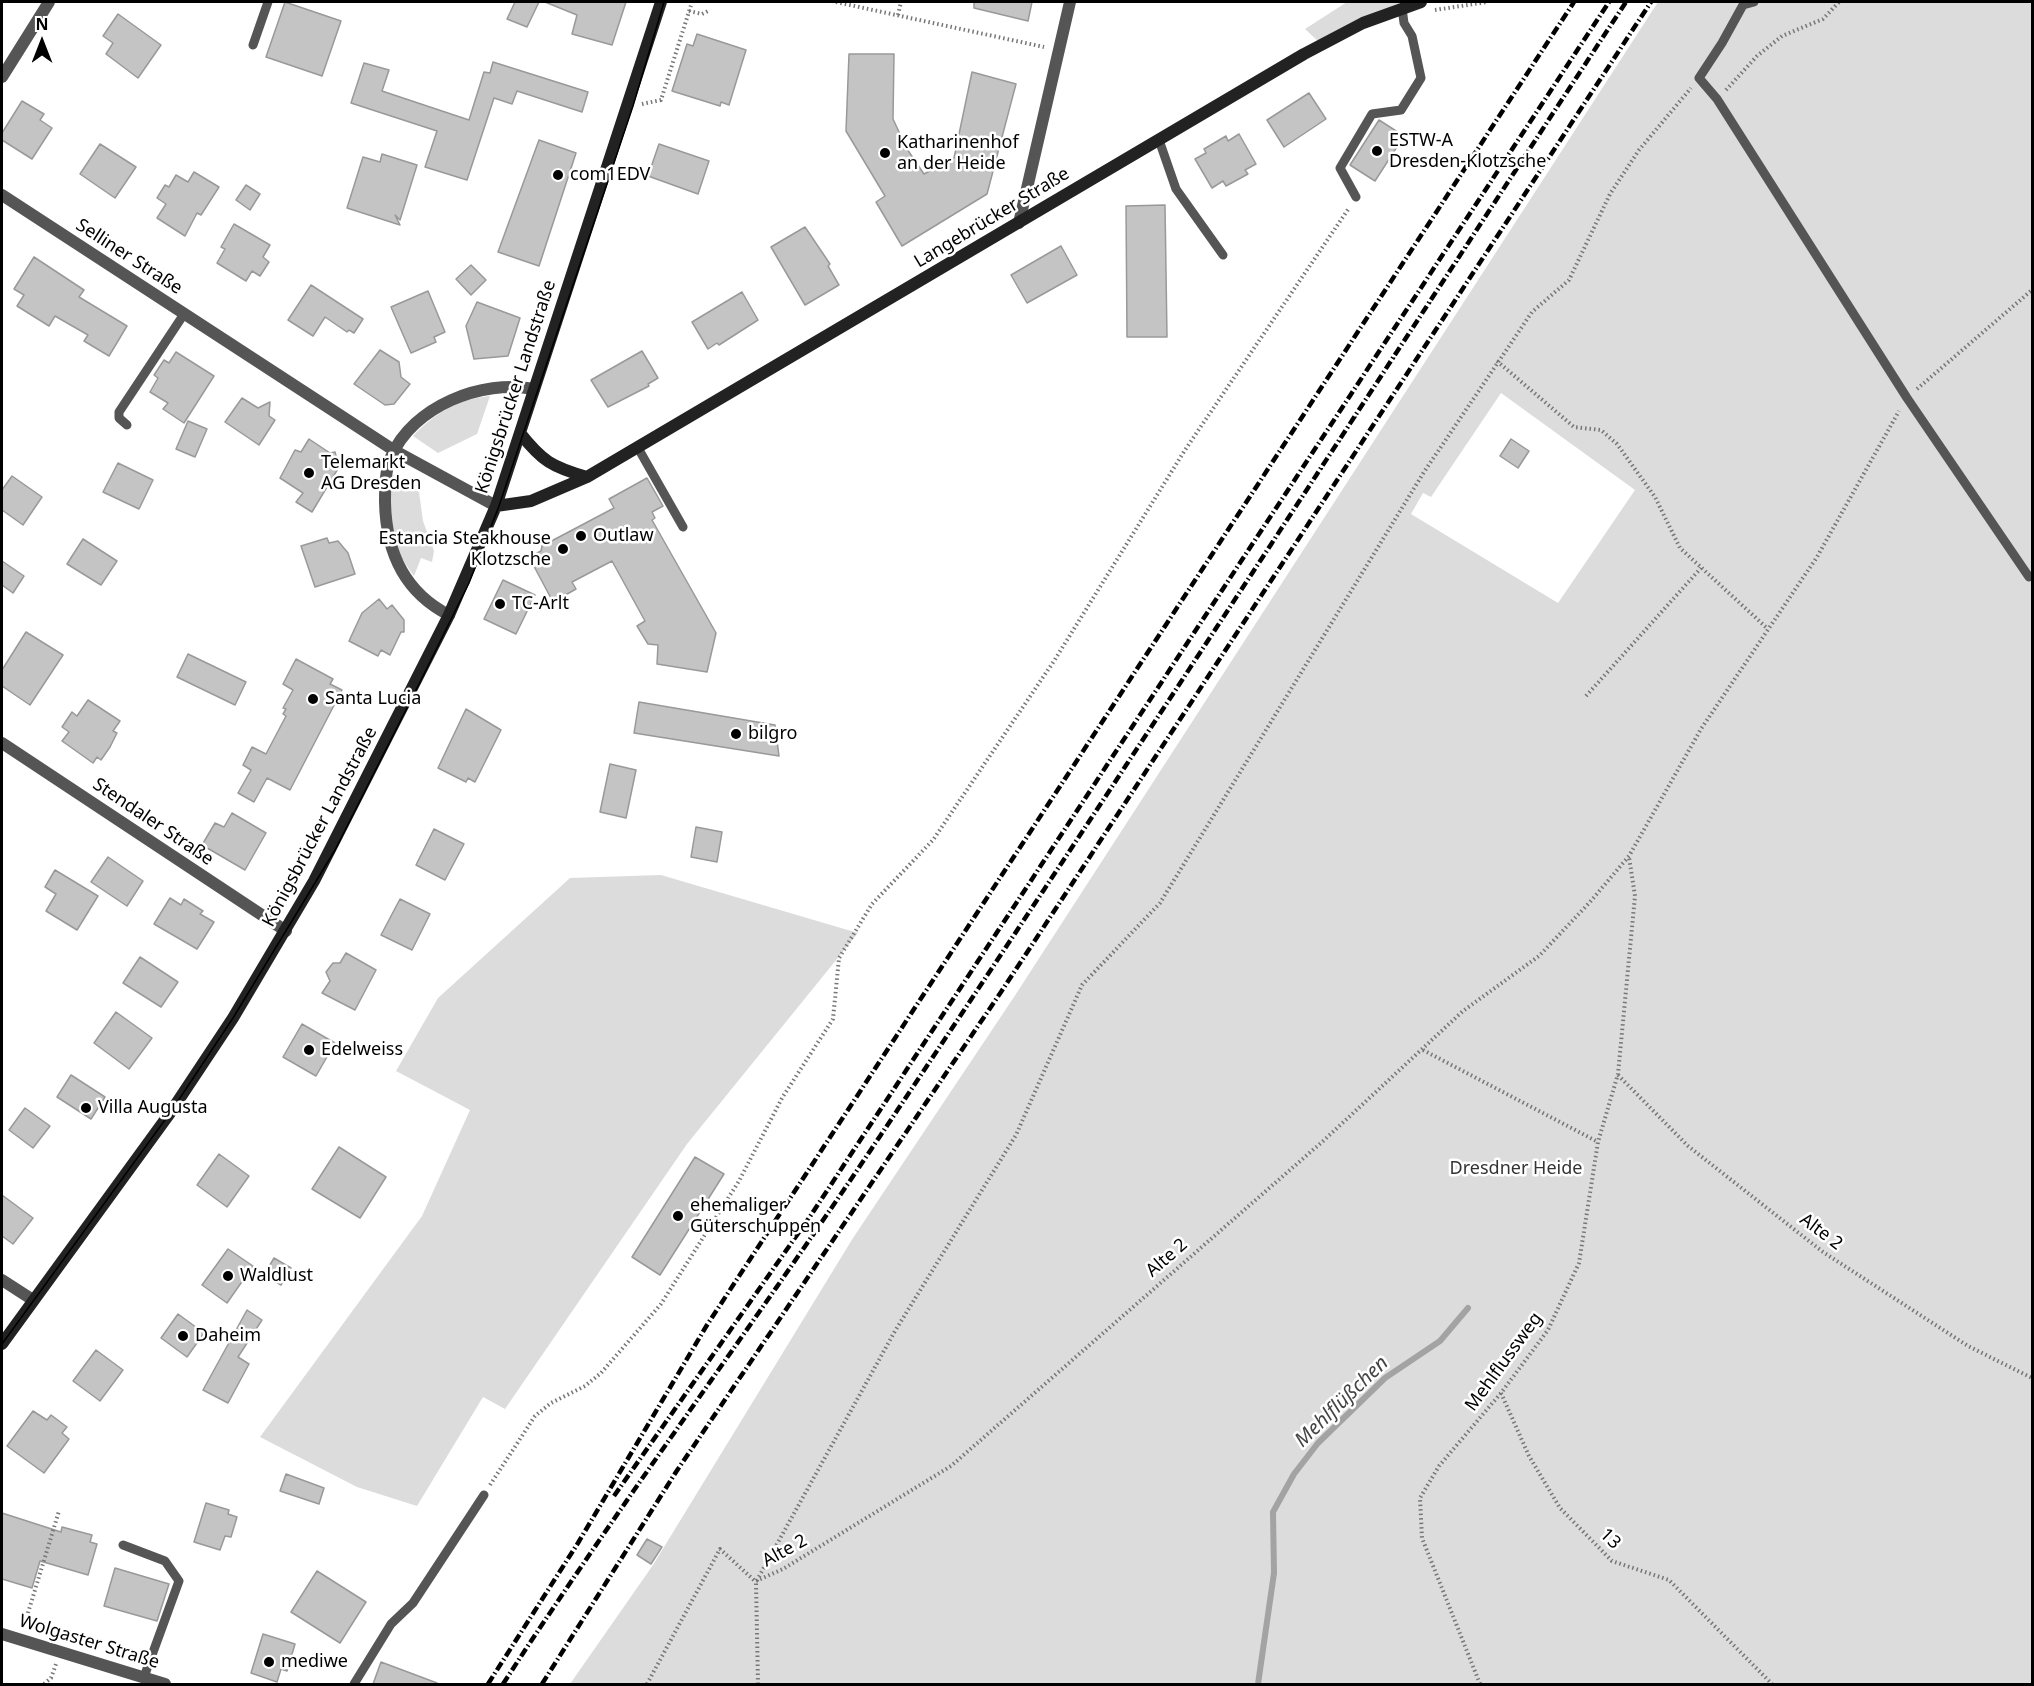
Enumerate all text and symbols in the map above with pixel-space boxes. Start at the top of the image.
north arrow [12,12,72,72]
text: N [35,13,49,35]
place label: ESTW-A Dresden-Klotzsche [1389,130,1546,172]
place label: Katharinenhof an der Heide [897,132,1019,174]
marker: ESTW-A Dresden-Klotzsche [1370,144,1384,158]
marker: Katharinenhof an der Heide [878,146,892,160]
street label: Langebrücker Straße [911,163,1073,273]
place label: com1EDV [570,164,650,186]
marker: com1EDV [551,168,565,182]
street label: Selliner Straße [72,215,186,299]
street label: Königsbrücker Landstraße [471,278,561,496]
place label: Telemarkt AG Dresden [321,452,421,494]
marker: Telemarkt AG Dresden [302,466,316,480]
place label: Outlaw [593,525,654,547]
place label: Estancia Steakhouse Klotzsche [378,528,551,570]
marker: Outlaw [574,529,588,543]
marker: Estancia Steakhouse Klotzsche [556,542,570,556]
place label: TC-Arlt [512,593,569,615]
marker: TC-Arlt [493,597,507,611]
place label: Santa Lucia [325,688,421,710]
marker: Santa Lucia [306,692,320,706]
street label: Königsbrücker Landstraße [258,723,382,931]
place label: bilgro [748,723,797,745]
marker: bilgro [729,727,743,741]
street label: Stendaler Straße [89,774,217,870]
place label: Edelweiss [321,1039,403,1061]
marker: Edelweiss [302,1043,316,1057]
place label: Villa Augusta [98,1097,208,1119]
marker: Villa Augusta [79,1101,93,1115]
park label: Dresdner Heide [1450,1158,1582,1180]
place label: ehemaliger Güterschuppen [690,1195,821,1238]
marker: ehemaliger Güterschuppen [671,1209,685,1223]
street label: Alte 2 [1795,1209,1847,1255]
street label: Alte 2 [1142,1234,1192,1282]
place label: Waldlust [240,1265,313,1287]
marker: Waldlust [221,1269,235,1283]
street label: Mehlflussweg [1461,1308,1547,1416]
place label: Daheim [195,1325,261,1347]
marker: Daheim [176,1329,190,1343]
water label: Mehlflüßchen [1290,1352,1394,1452]
street label: 13 [1595,1524,1625,1554]
street label: Alte 2 [759,1530,811,1572]
street label: Wolgaster Straße [16,1610,162,1674]
place label: mediwe [281,1651,348,1673]
marker: mediwe [262,1655,276,1669]

